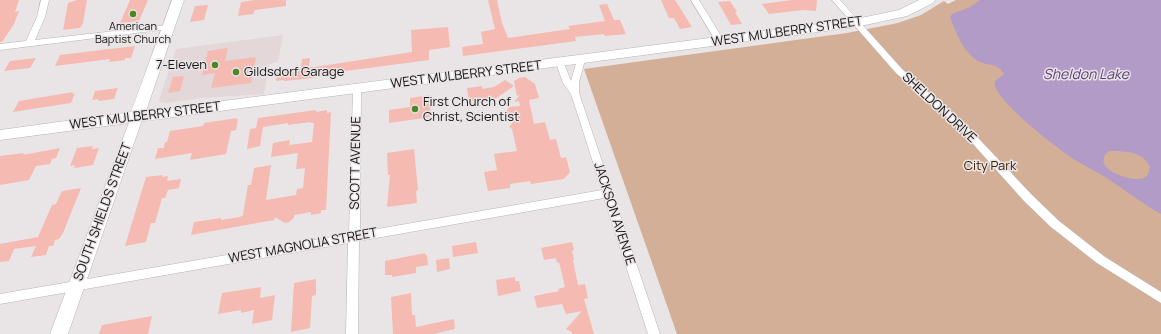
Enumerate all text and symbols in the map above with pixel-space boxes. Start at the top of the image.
marker: American Baptist Church [128,9,138,19]
street label: WEST MULBERRY STREET [711,14,863,50]
place label: American Baptist Church [95,20,171,46]
place label: 7-Eleven [156,57,207,73]
street label: WEST MULBERRY STREET [389,58,543,92]
marker: 7-Eleven [210,60,220,70]
place label: Gildsdorf Garage [244,64,344,80]
marker: Gildsdorf Garage [231,67,241,77]
water label: Sheldon Lake [1043,67,1129,83]
street label: SHELDON DRIVE [899,70,979,146]
place label: First Church of Christ, Scientist [423,94,519,125]
street label: WEST MULBERRY STREET [68,99,222,133]
marker: First Church of Christ, Scientist [410,104,420,114]
street label: SCOTT AVENUE [347,116,365,210]
street label: SOUTH SHIELDS STREET [71,141,135,283]
park label: City Park [964,158,1016,174]
street label: JACKSON AVENUE [590,161,638,267]
street label: WEST MAGNOLIA STREET [227,225,379,267]

